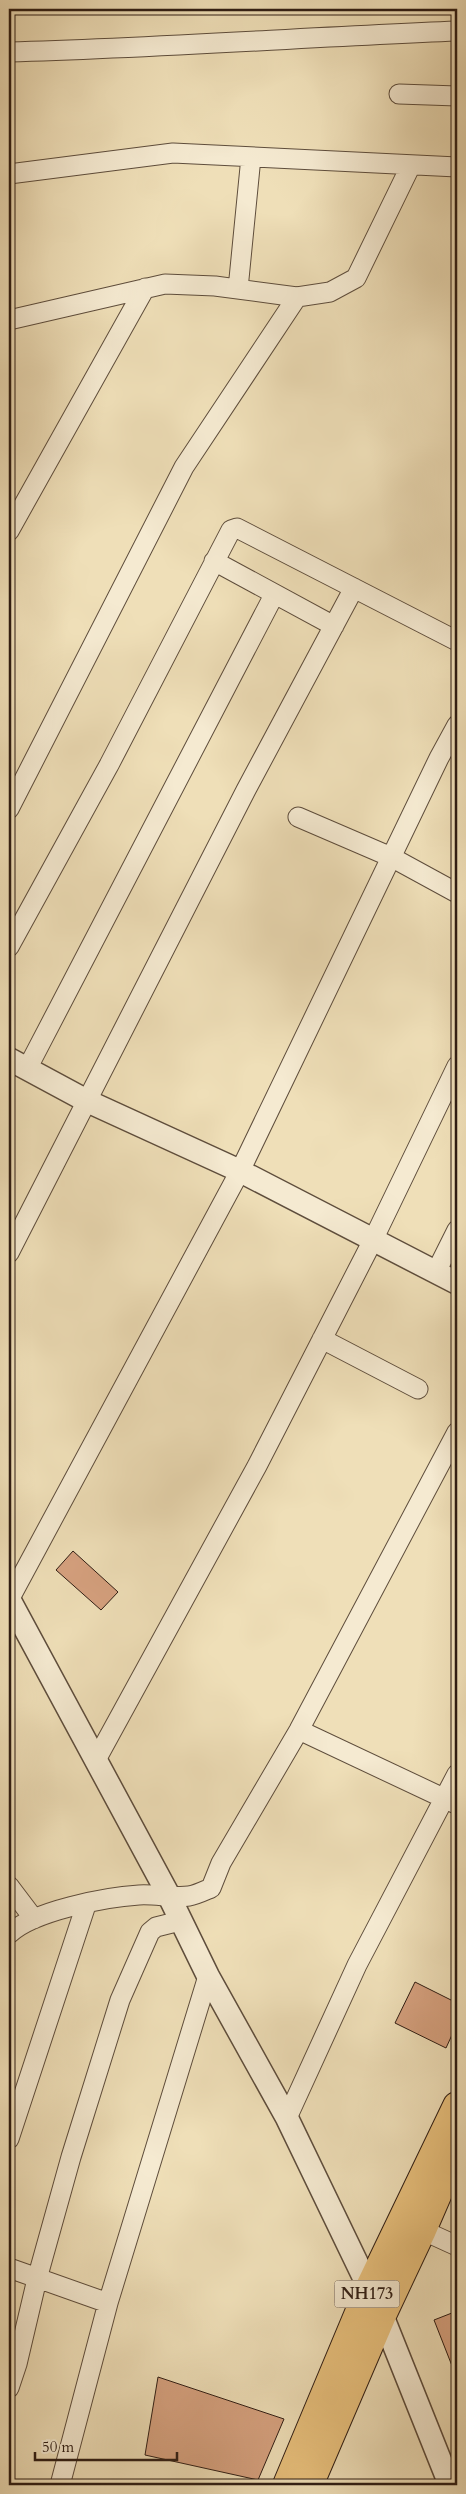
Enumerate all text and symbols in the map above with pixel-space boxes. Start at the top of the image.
road number: NH173 [334,2280,400,2308]
scale bar [35,2429,178,2461]
text: 50 m [42,2437,74,2457]

